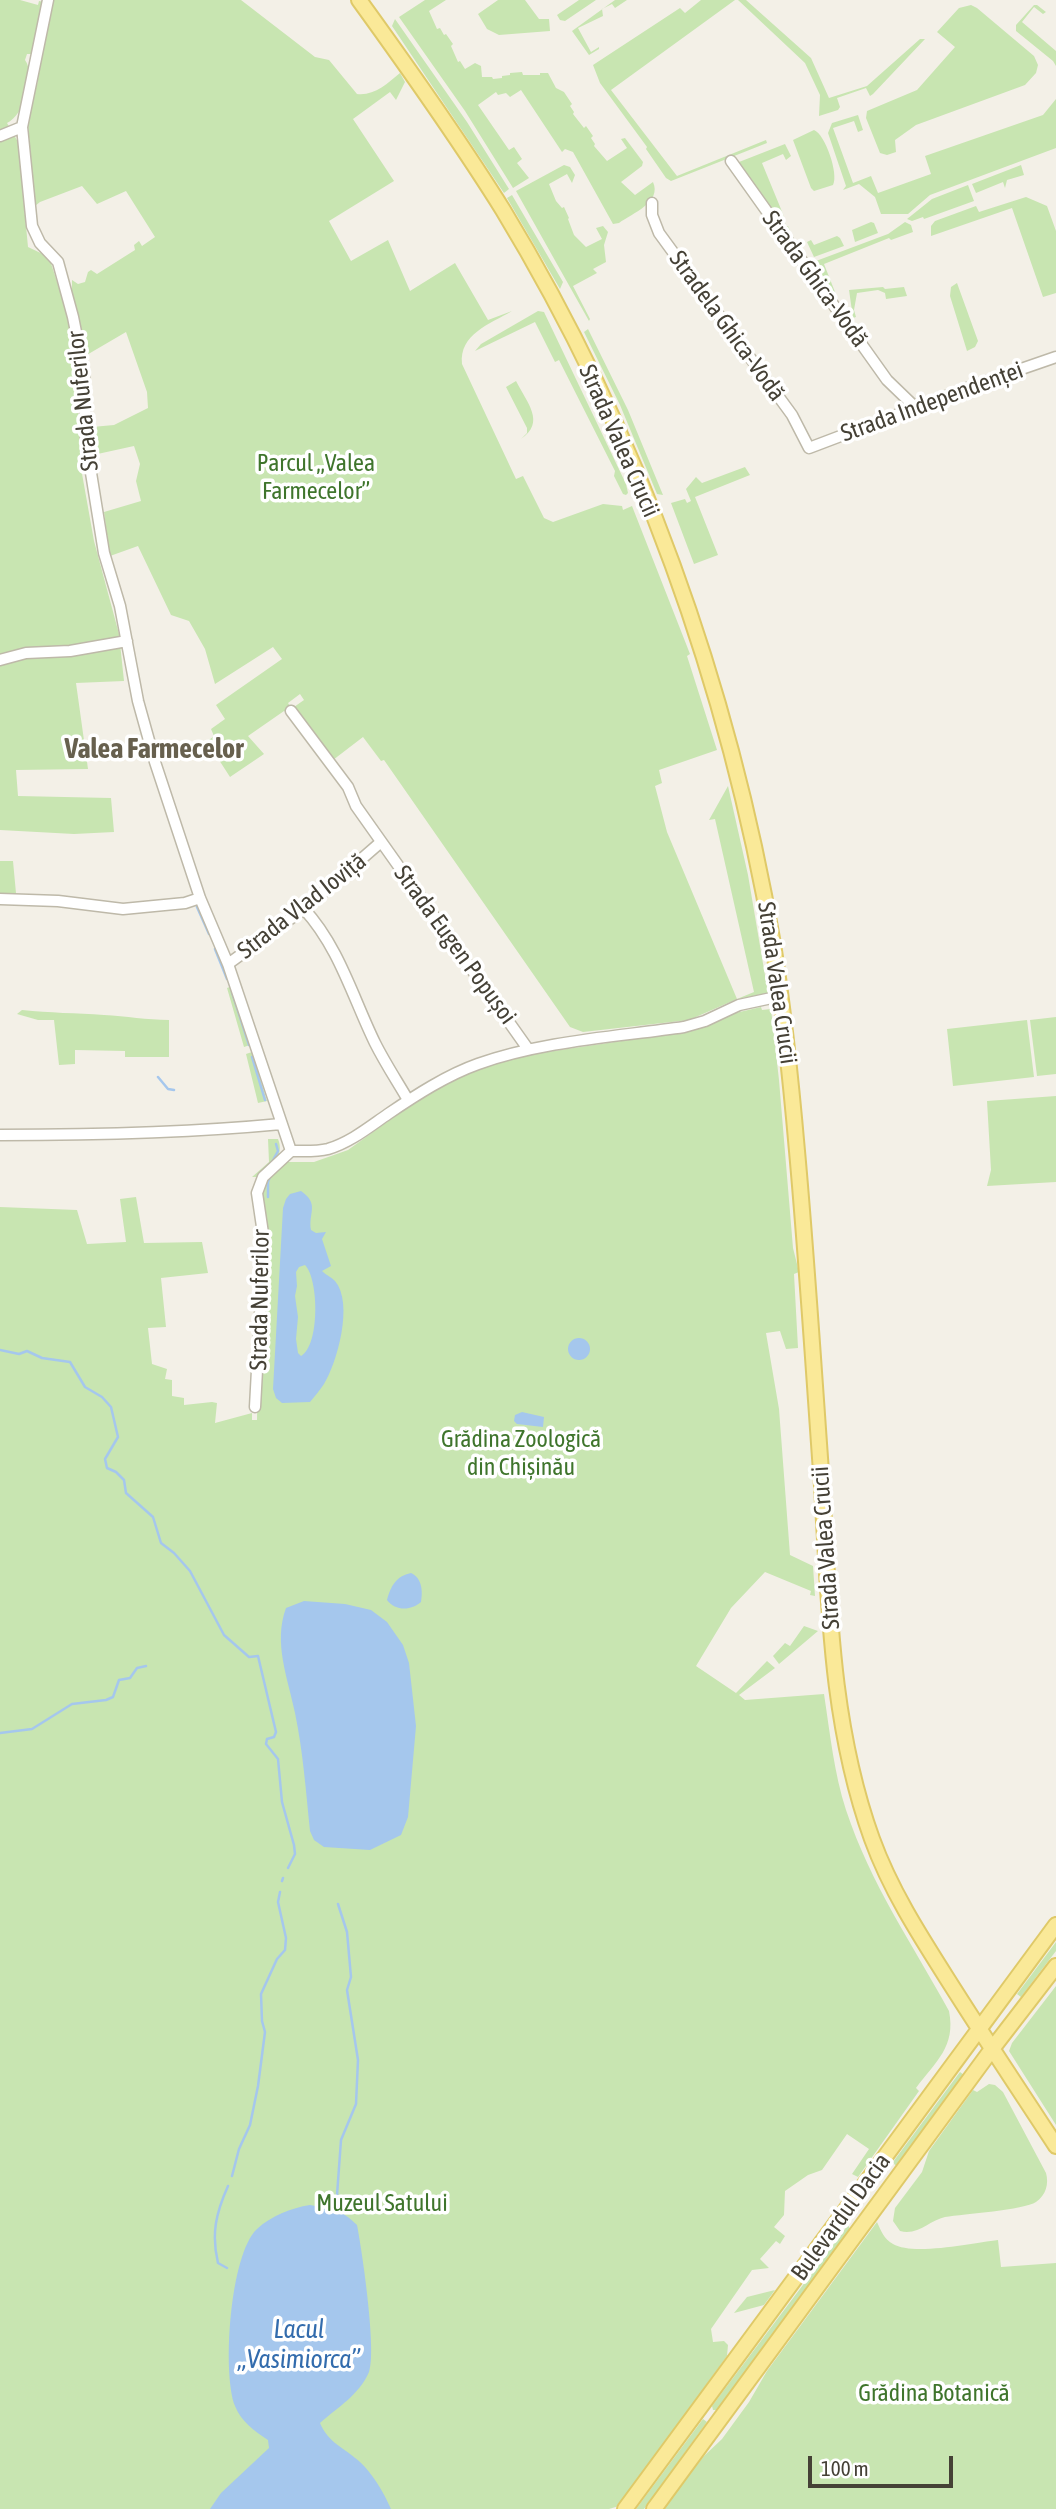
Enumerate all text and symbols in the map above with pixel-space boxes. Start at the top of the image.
street label: Strada Ghica-Vodă [756,205,874,353]
street label: Stradela Ghica-Vodă [663,245,791,407]
street label: Strada Nuferilor [61,329,105,473]
street label: Strada Independenței [837,356,1027,448]
street label: Strada Valea Crucii [573,360,665,522]
park label: Parcul „Valea Farmecelor” [257,449,375,505]
district label: Valea Farmecelor [65,732,243,766]
street label: Strada Vlad Ioviță [232,847,372,965]
street label: Strada Eugen Popușoi [388,860,522,1030]
street label: Strada Valea Crucii [751,900,803,1066]
street label: Strada Nuferilor [244,1229,276,1371]
park label: Grădina Zoologică din Chișinău [441,1425,601,1481]
street label: Strada Valea Crucii [806,1465,846,1631]
street label: Bulevardul Dacia [785,2148,897,2286]
park label: Muzeul Satului [316,2189,448,2217]
water label: Lacul „Vasimiorca” [238,2314,360,2376]
park label: Grădina Botanică [858,2379,1010,2407]
scale bar [811,2442,956,2486]
text: 100 m [821,2456,869,2480]

